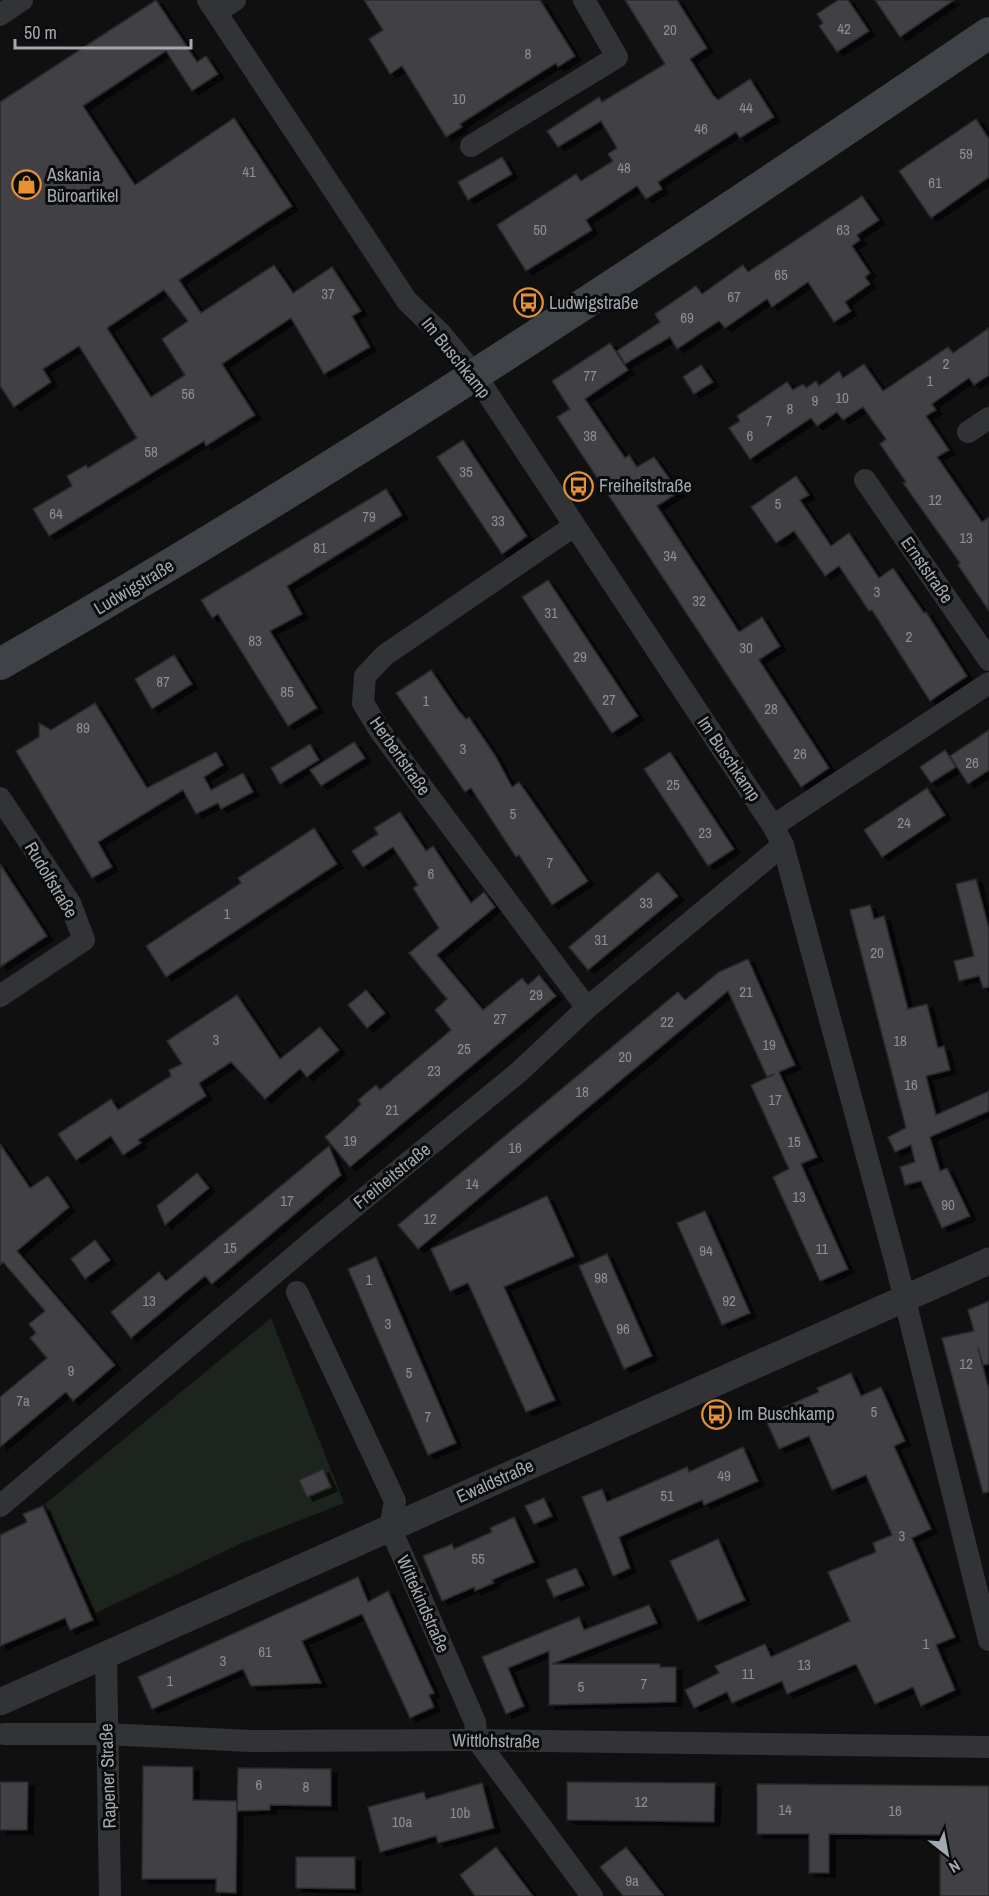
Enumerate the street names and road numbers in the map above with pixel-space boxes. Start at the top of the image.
street label: Im Buschkamp [416,312,497,403]
street label: Ernststraße [895,531,960,608]
street label: Ludwigstraße [89,553,179,620]
street label: Herbertstraße [364,711,437,800]
street label: Im Buschkamp [692,711,767,806]
street label: Rudolfstraße [19,837,84,922]
street label: Freiheitstraße [348,1137,436,1214]
street label: Ewaldstraße [452,1452,537,1509]
street label: Wittekindstraße [391,1551,456,1656]
street label: Rapener Straße [93,1723,122,1829]
street label: Wittlohstraße [452,1727,540,1754]

